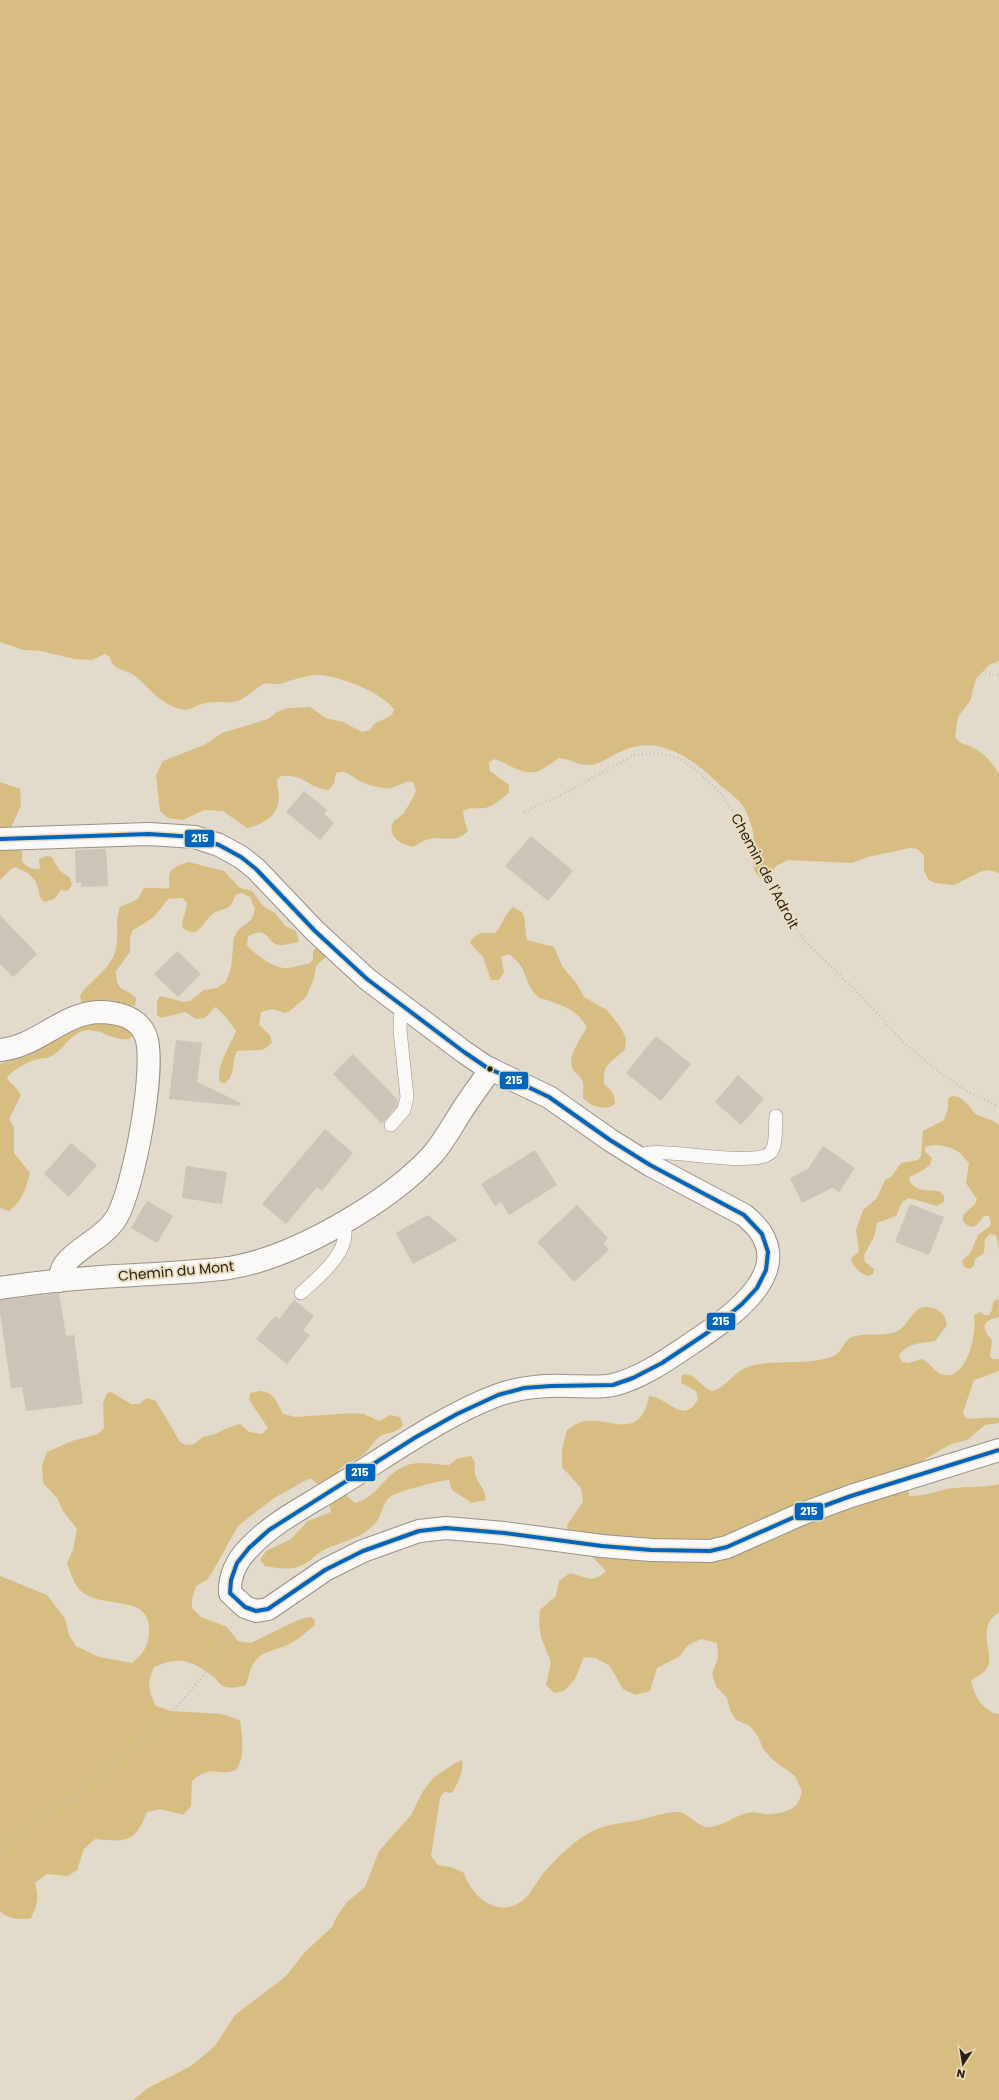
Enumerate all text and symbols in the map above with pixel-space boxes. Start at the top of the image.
street label: Chemin de l'Adroit [726,810,804,932]
line badge: 215 [184,829,215,848]
text: 215 [191,830,209,846]
unlabelled marker [485,1064,495,1074]
line badge: 215 [499,1071,529,1090]
text: 215 [505,1072,523,1088]
street label: Chemin du Mont [117,1256,235,1286]
line badge: 215 [706,1312,736,1331]
text: 215 [712,1313,730,1329]
line badge: 215 [345,1463,376,1482]
text: 215 [351,1464,369,1480]
line badge: 215 [794,1502,824,1521]
text: 215 [800,1503,818,1519]
north arrow [943,2044,983,2084]
text: N [955,2065,967,2082]

